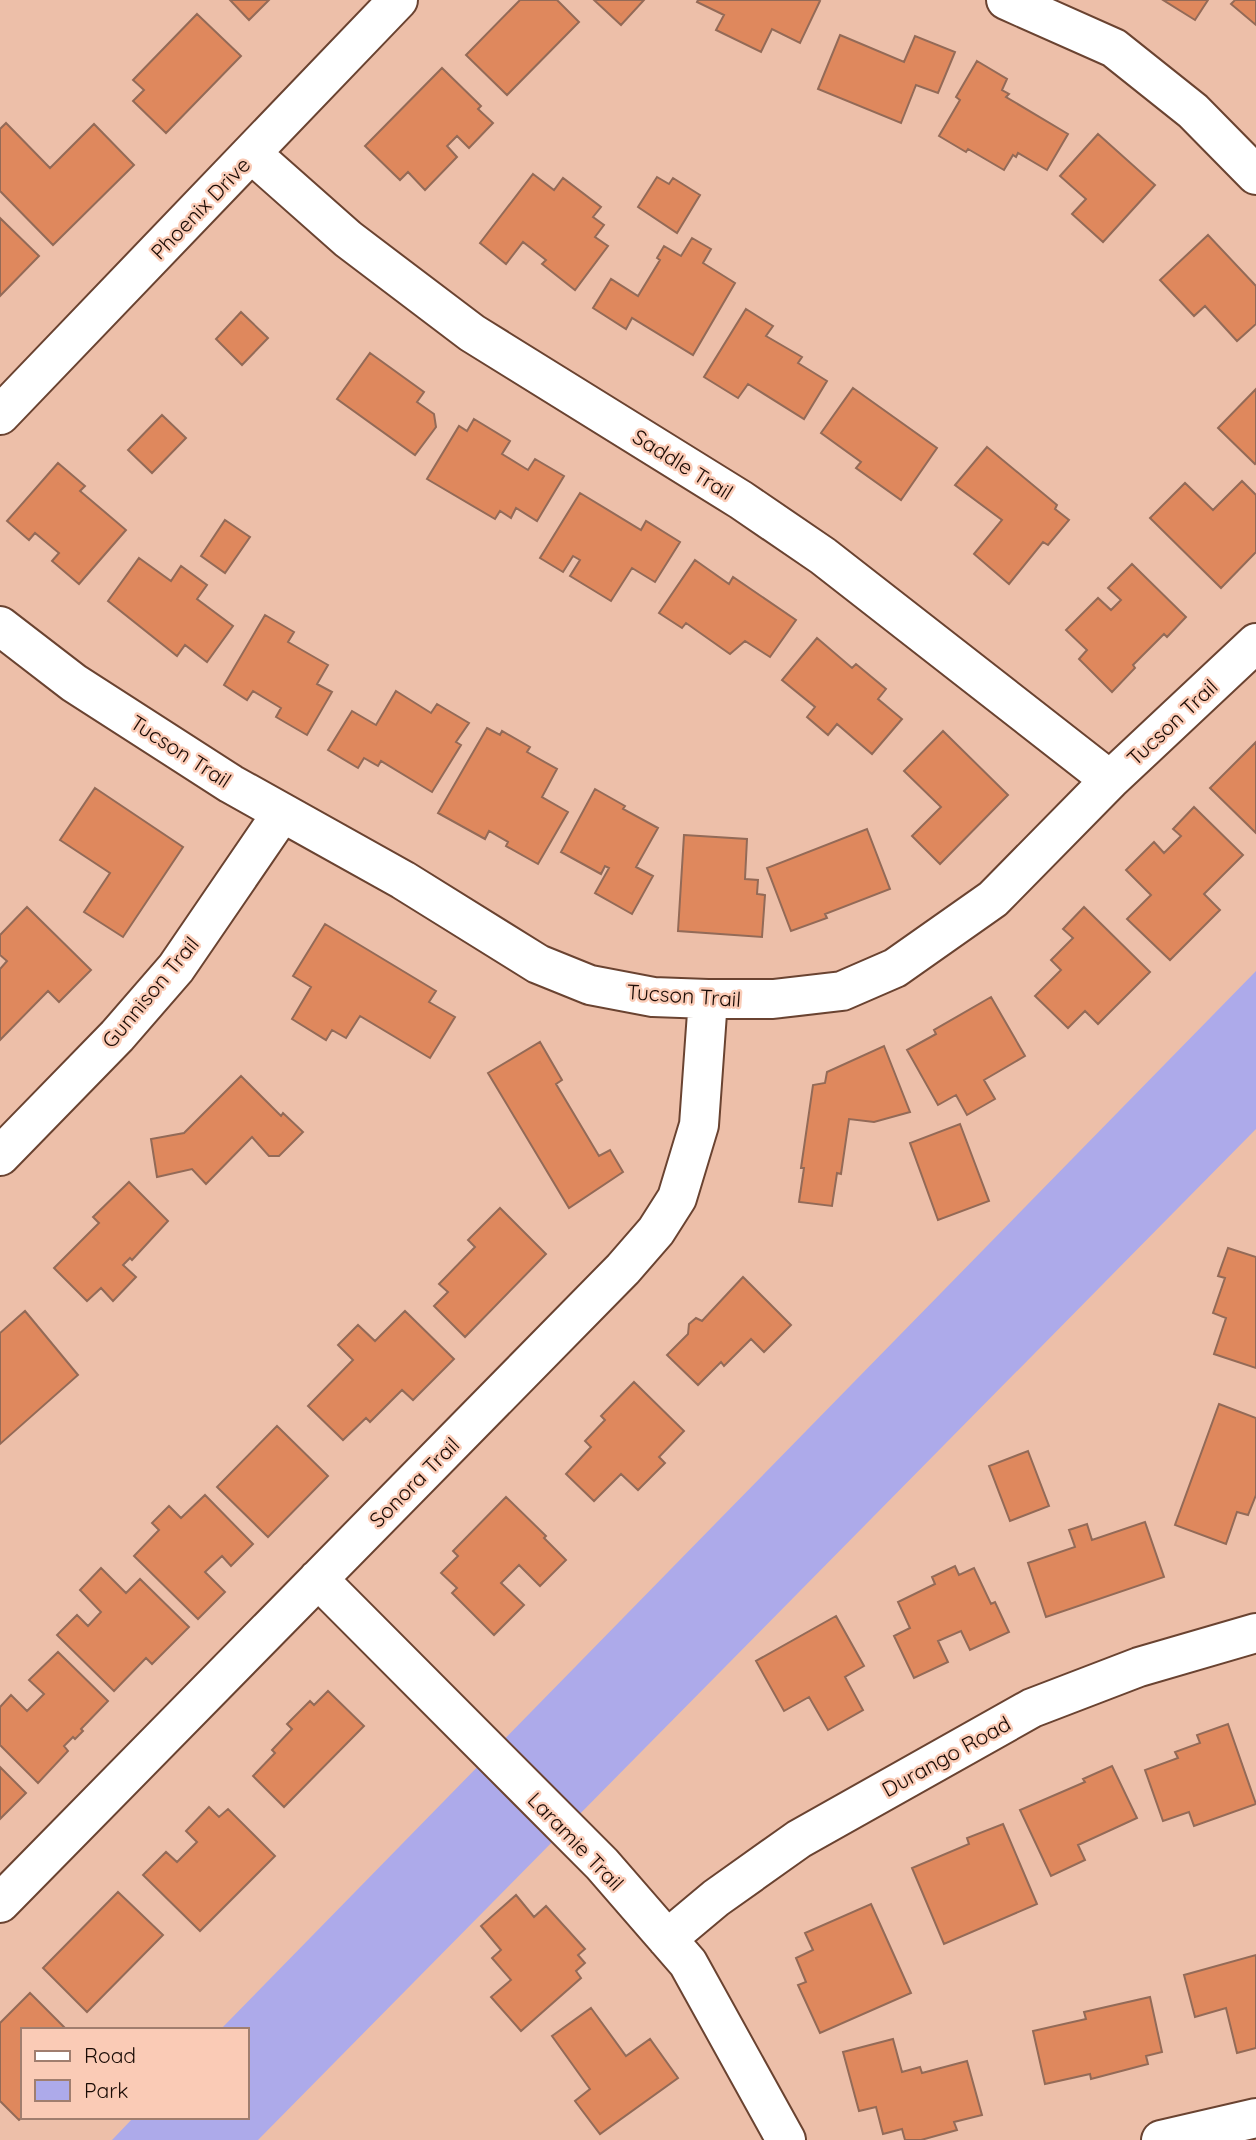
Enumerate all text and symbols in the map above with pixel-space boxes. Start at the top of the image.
street label: Phoenix Drive [145,151,255,265]
street label: Saddle Trail [628,423,738,505]
street label: Tucson Trail [1121,673,1223,771]
street label: Tucson Trail [126,709,236,793]
street label: Gunnison Trail [96,931,204,1053]
street label: Tucson Trail [626,978,742,1012]
street label: Sonora Trail [363,1431,465,1533]
street label: Durango Road [877,1710,1015,1802]
street label: Laramie Trail [523,1786,629,1896]
legend [21,2028,248,2119]
text: Road [84,2042,136,2068]
text: Park [84,2077,128,2103]

